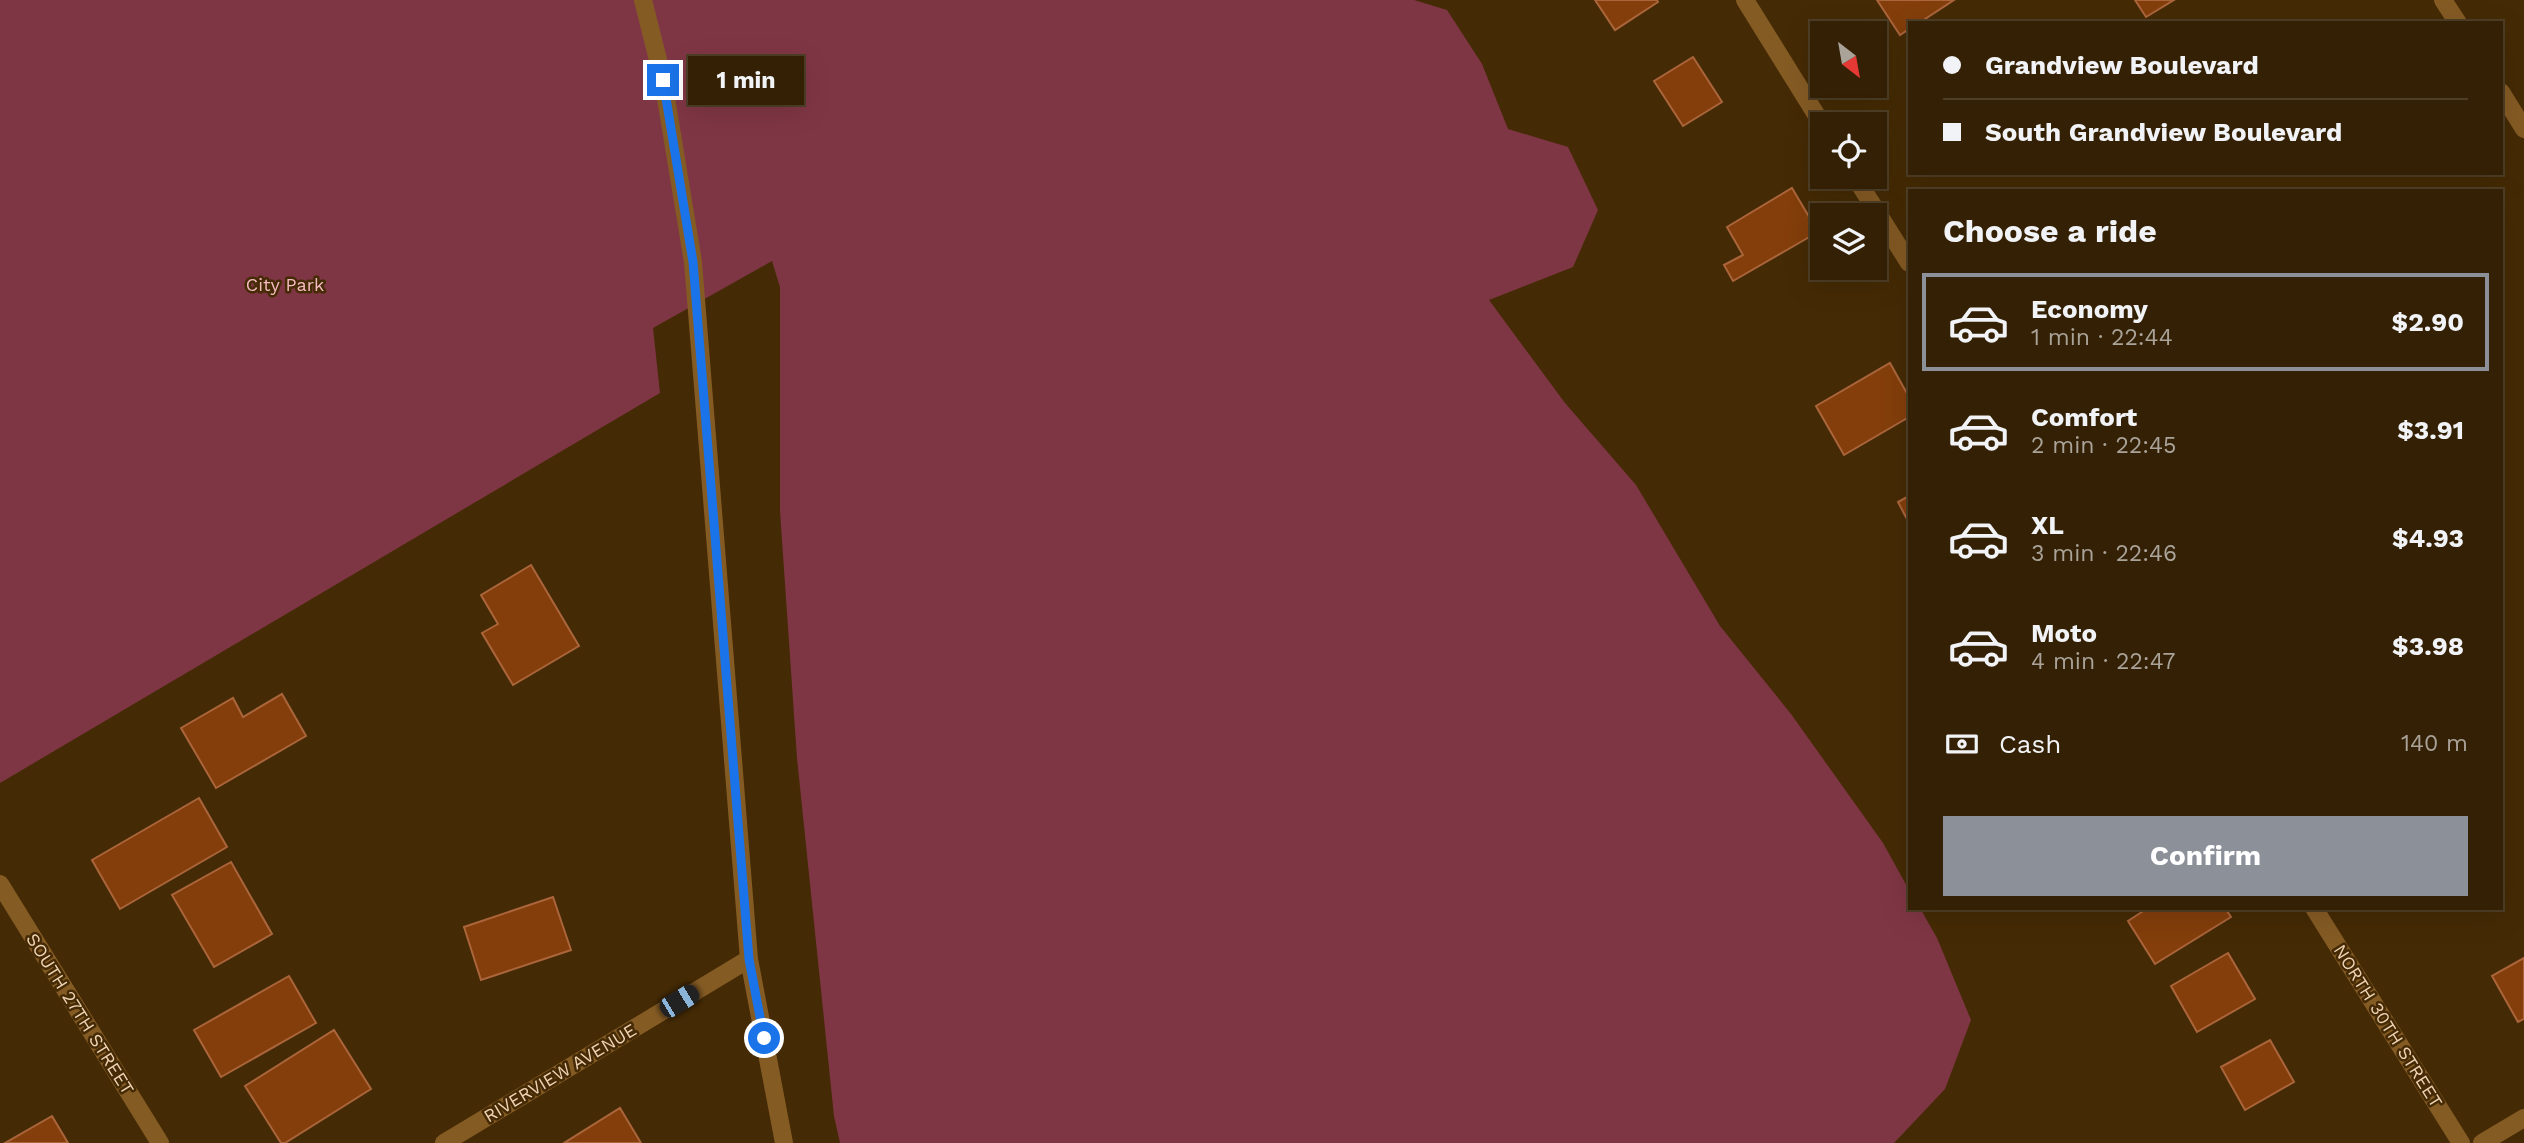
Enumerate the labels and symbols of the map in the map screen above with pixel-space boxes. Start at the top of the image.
north arrow [1810,21,1886,98]
callout: 1 min [688,56,803,104]
route end [647,64,679,96]
park label: City Park [246,274,324,295]
street label: SOUTH 27TH STREET [22,929,139,1098]
street label: NORTH 30TH STREET [2330,940,2447,1111]
car [656,981,703,1021]
street label: RIVERVIEW AVENUE [480,1019,640,1126]
route start [748,1022,780,1054]

